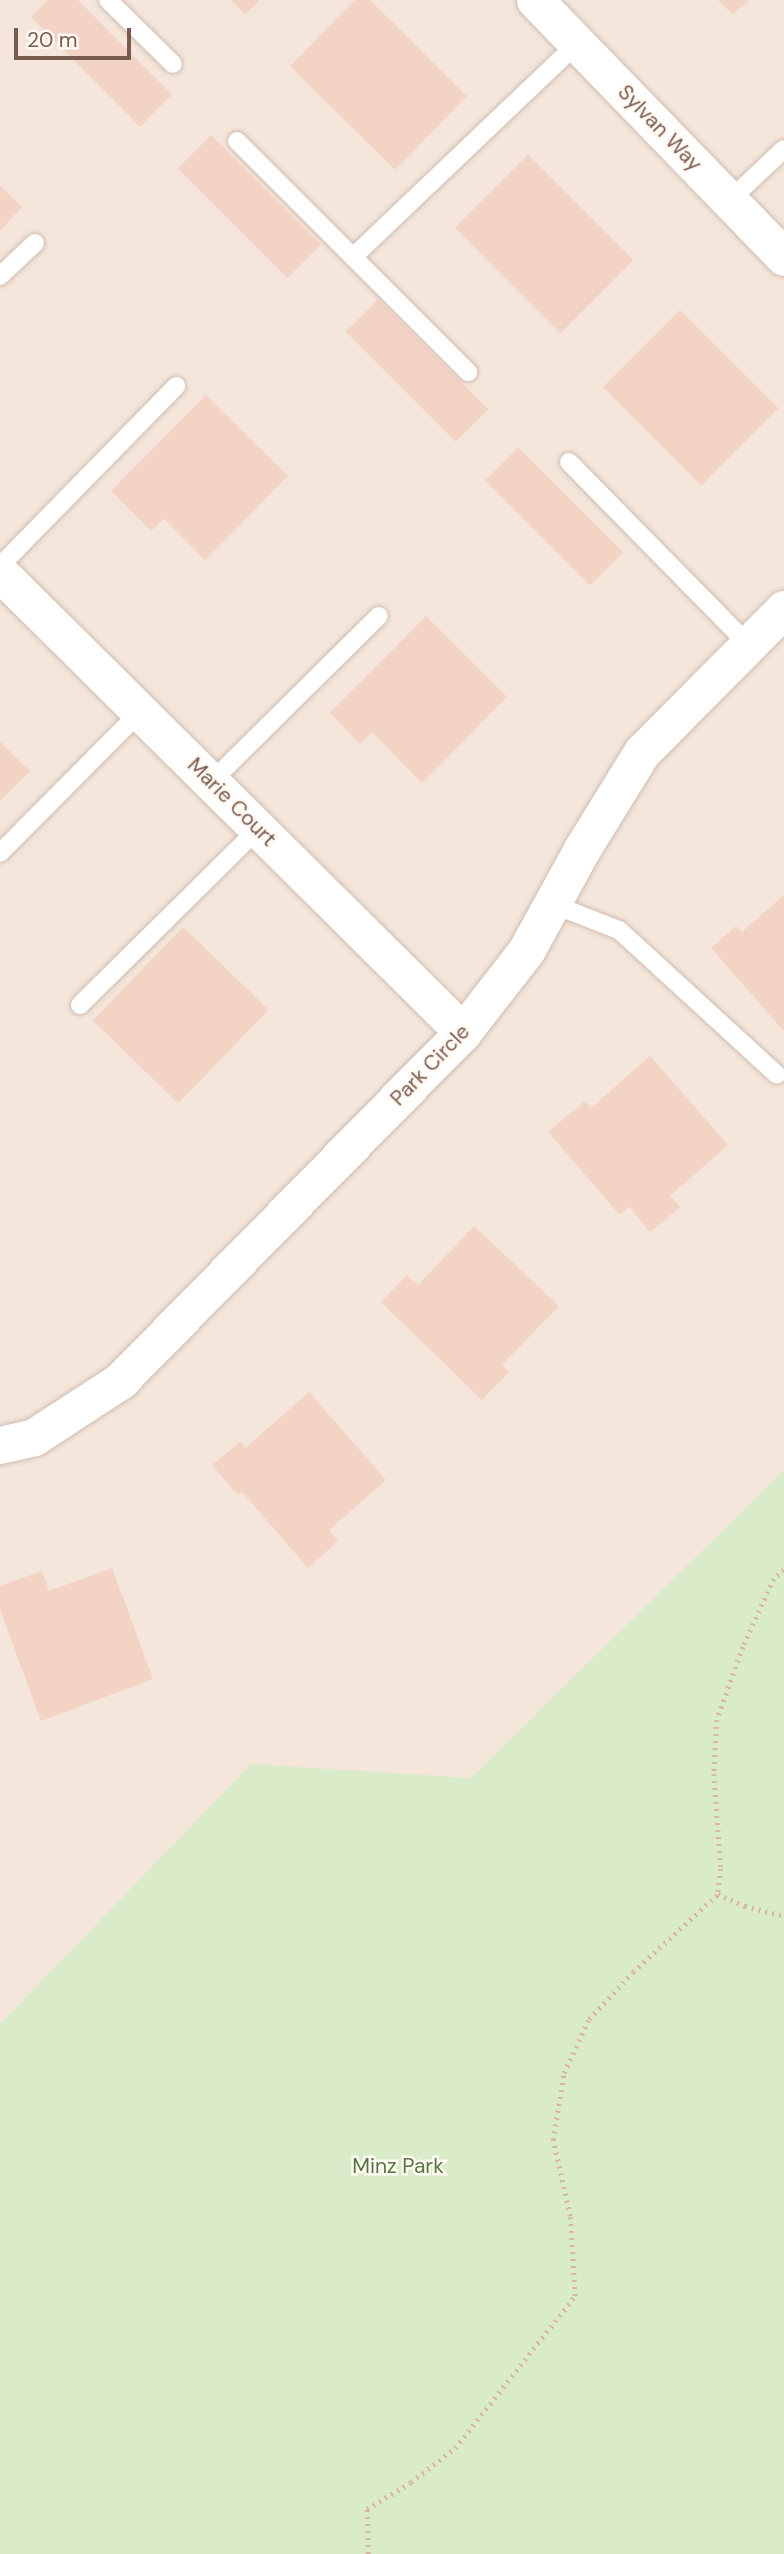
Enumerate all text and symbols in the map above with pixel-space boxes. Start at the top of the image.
scale bar [18,14,135,58]
text: 20 m [27,26,78,54]
street label: Sylvan Way [613,80,707,176]
street label: Marie Court [182,752,282,852]
street label: Park Circle [385,1019,475,1111]
park label: Minz Park [352,2153,444,2179]

